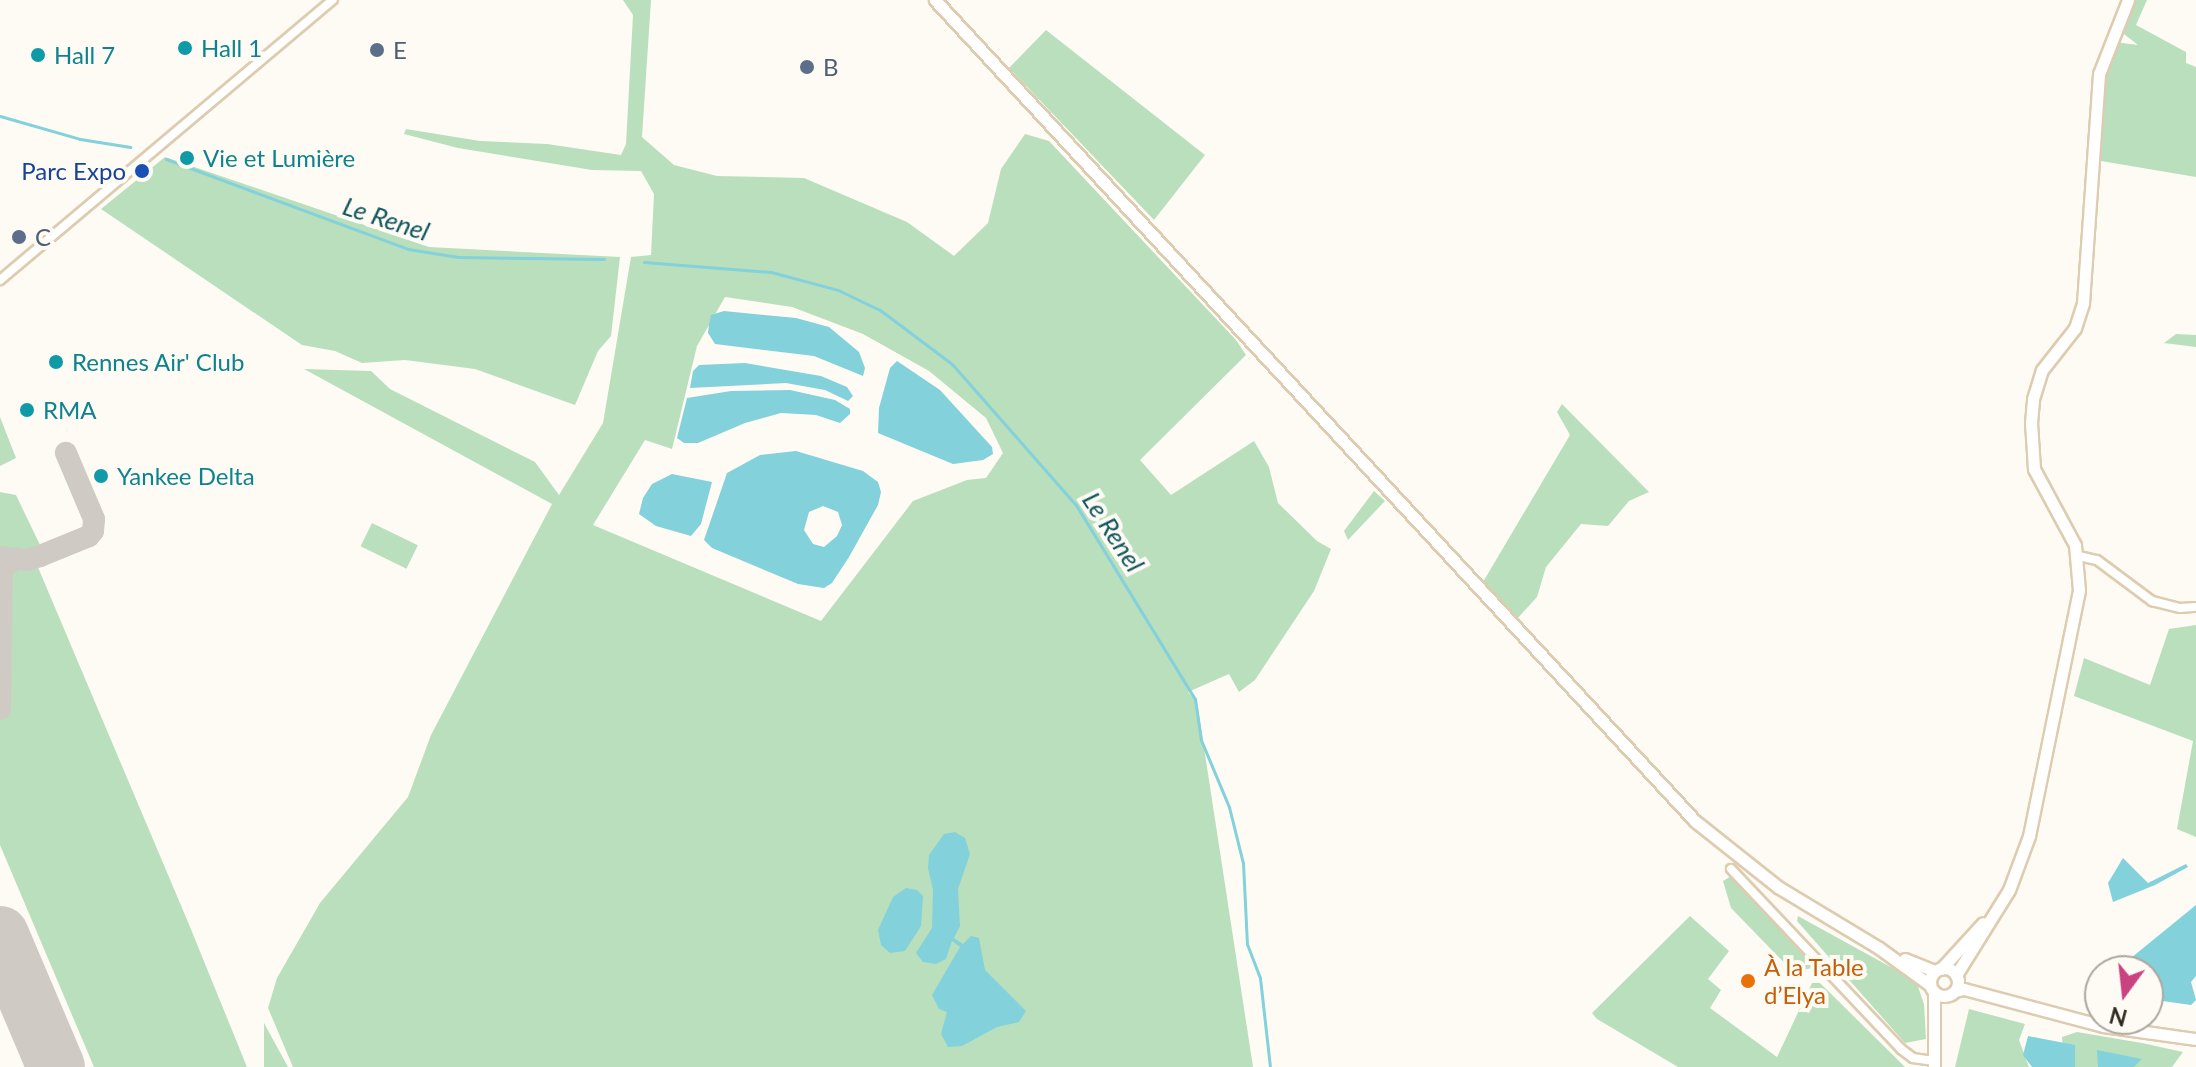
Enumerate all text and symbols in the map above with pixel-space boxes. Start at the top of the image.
place label: Hall 1 [201,34,262,62]
place label: E [393,36,407,64]
marker: Hall 1 [176,39,194,57]
place label: Hall 7 [54,41,115,69]
marker: E [368,41,386,59]
marker: Hall 7 [29,46,47,64]
place label: B [823,53,839,81]
marker: B [798,58,816,76]
place label: Vie et Lumière [203,144,355,172]
marker: Vie et Lumière [178,149,196,167]
place label: Parc Expo [21,157,126,185]
marker: Parc Expo [133,162,151,180]
water label: Le Renel [339,190,433,248]
place label: C [35,223,51,251]
marker: C [10,228,28,246]
place label: Rennes Air' Club [72,348,245,376]
marker: Rennes Air' Club [47,353,65,371]
place label: RMA [43,396,97,424]
marker: RMA [18,401,36,419]
place label: Yankee Delta [117,462,255,490]
marker: Yankee Delta [92,467,110,485]
water label: Le Renel [1076,486,1150,578]
place label: À la Table d’Elya [1764,953,1865,1009]
north arrow [2084,955,2164,1035]
marker: À la Table d’Elya [1739,972,1757,990]
text: N [2107,1002,2130,1032]

